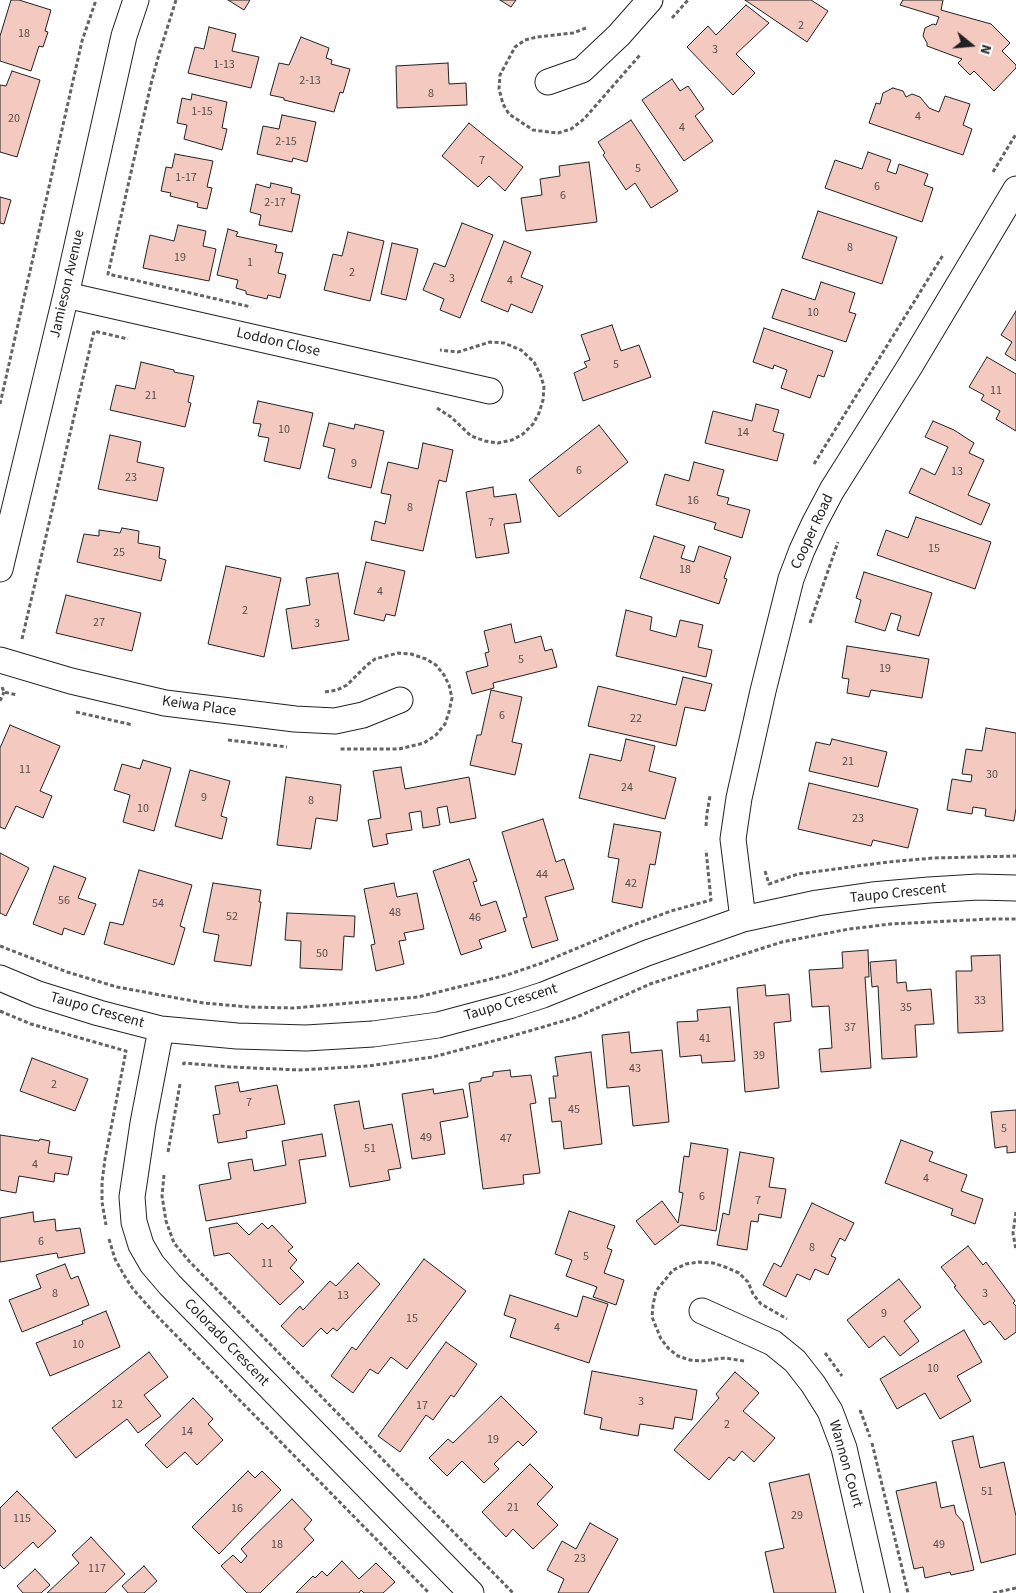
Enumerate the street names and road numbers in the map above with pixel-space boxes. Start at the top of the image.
street label: Jamieson Avenue [47,228,89,340]
street label: Loddon Close [234,325,322,361]
street label: Cooper Road [788,491,838,573]
street label: Keiwa Place [161,693,237,721]
street label: Taupo Crescent [849,880,947,908]
street label: Taupo Crescent [462,980,560,1026]
street label: Taupo Crescent [48,989,146,1033]
street label: Colorado Crescent [180,1295,272,1391]
street label: Wannon Court [824,1418,866,1510]

